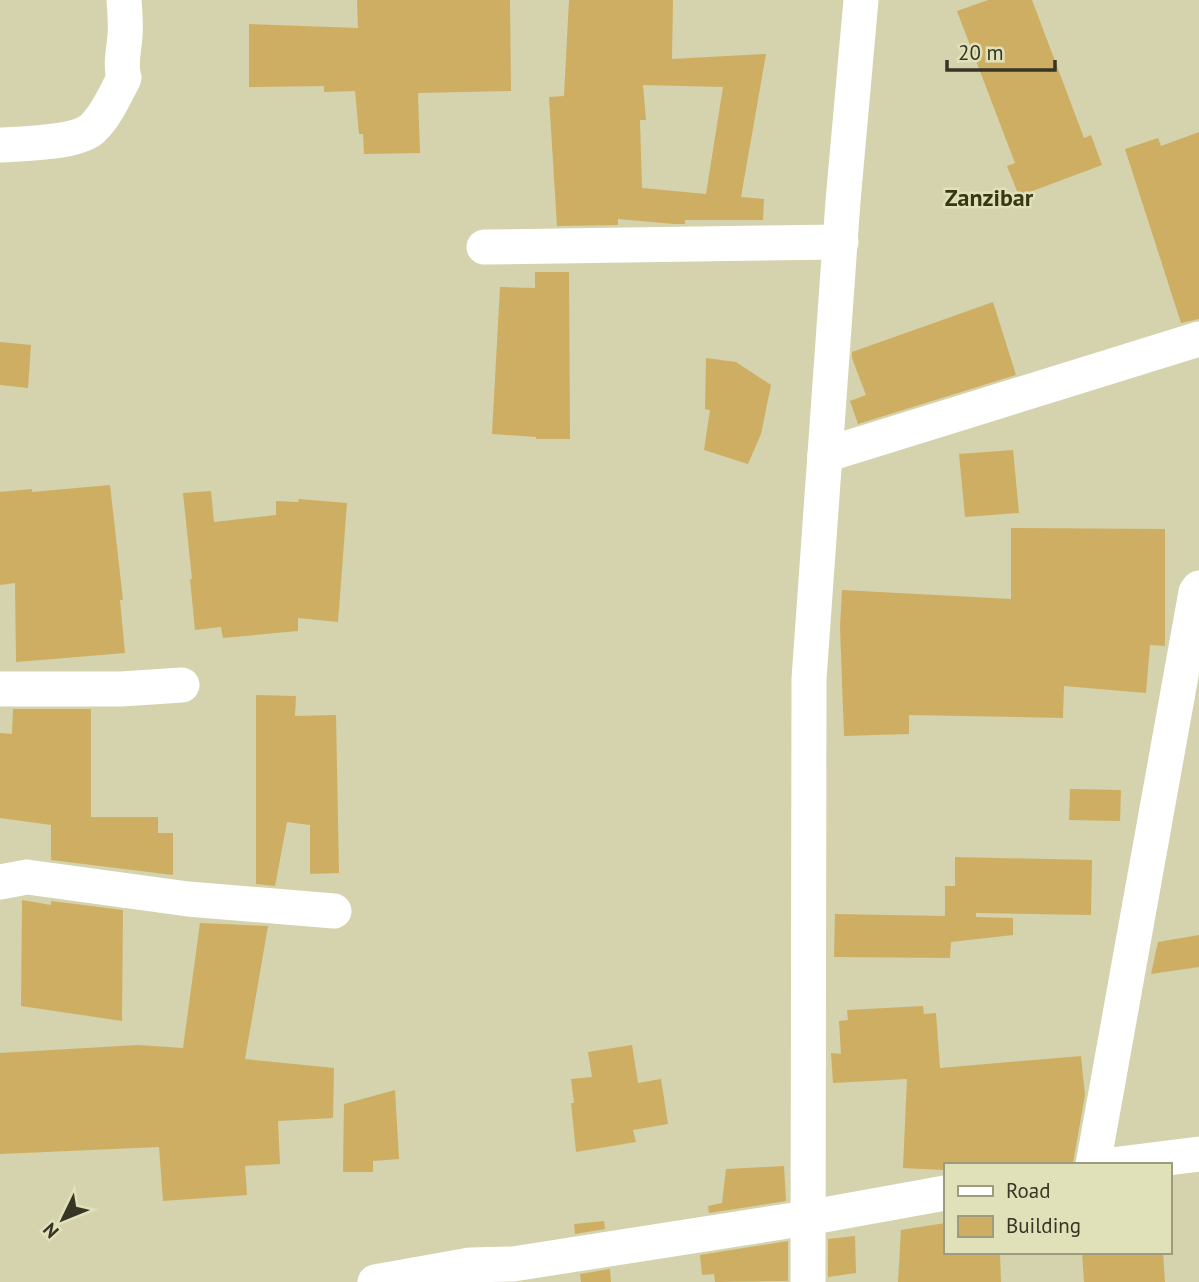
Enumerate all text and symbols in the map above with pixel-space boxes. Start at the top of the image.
scale bar [947,28,1056,72]
text: 20 m [958,39,1004,66]
district label: Zanzibar [945,182,1034,213]
legend [944,1163,1171,1254]
text: Road [1006,1177,1050,1204]
north arrow [28,1184,98,1254]
text: Building [1006,1212,1081,1239]
text: N [38,1218,64,1243]

